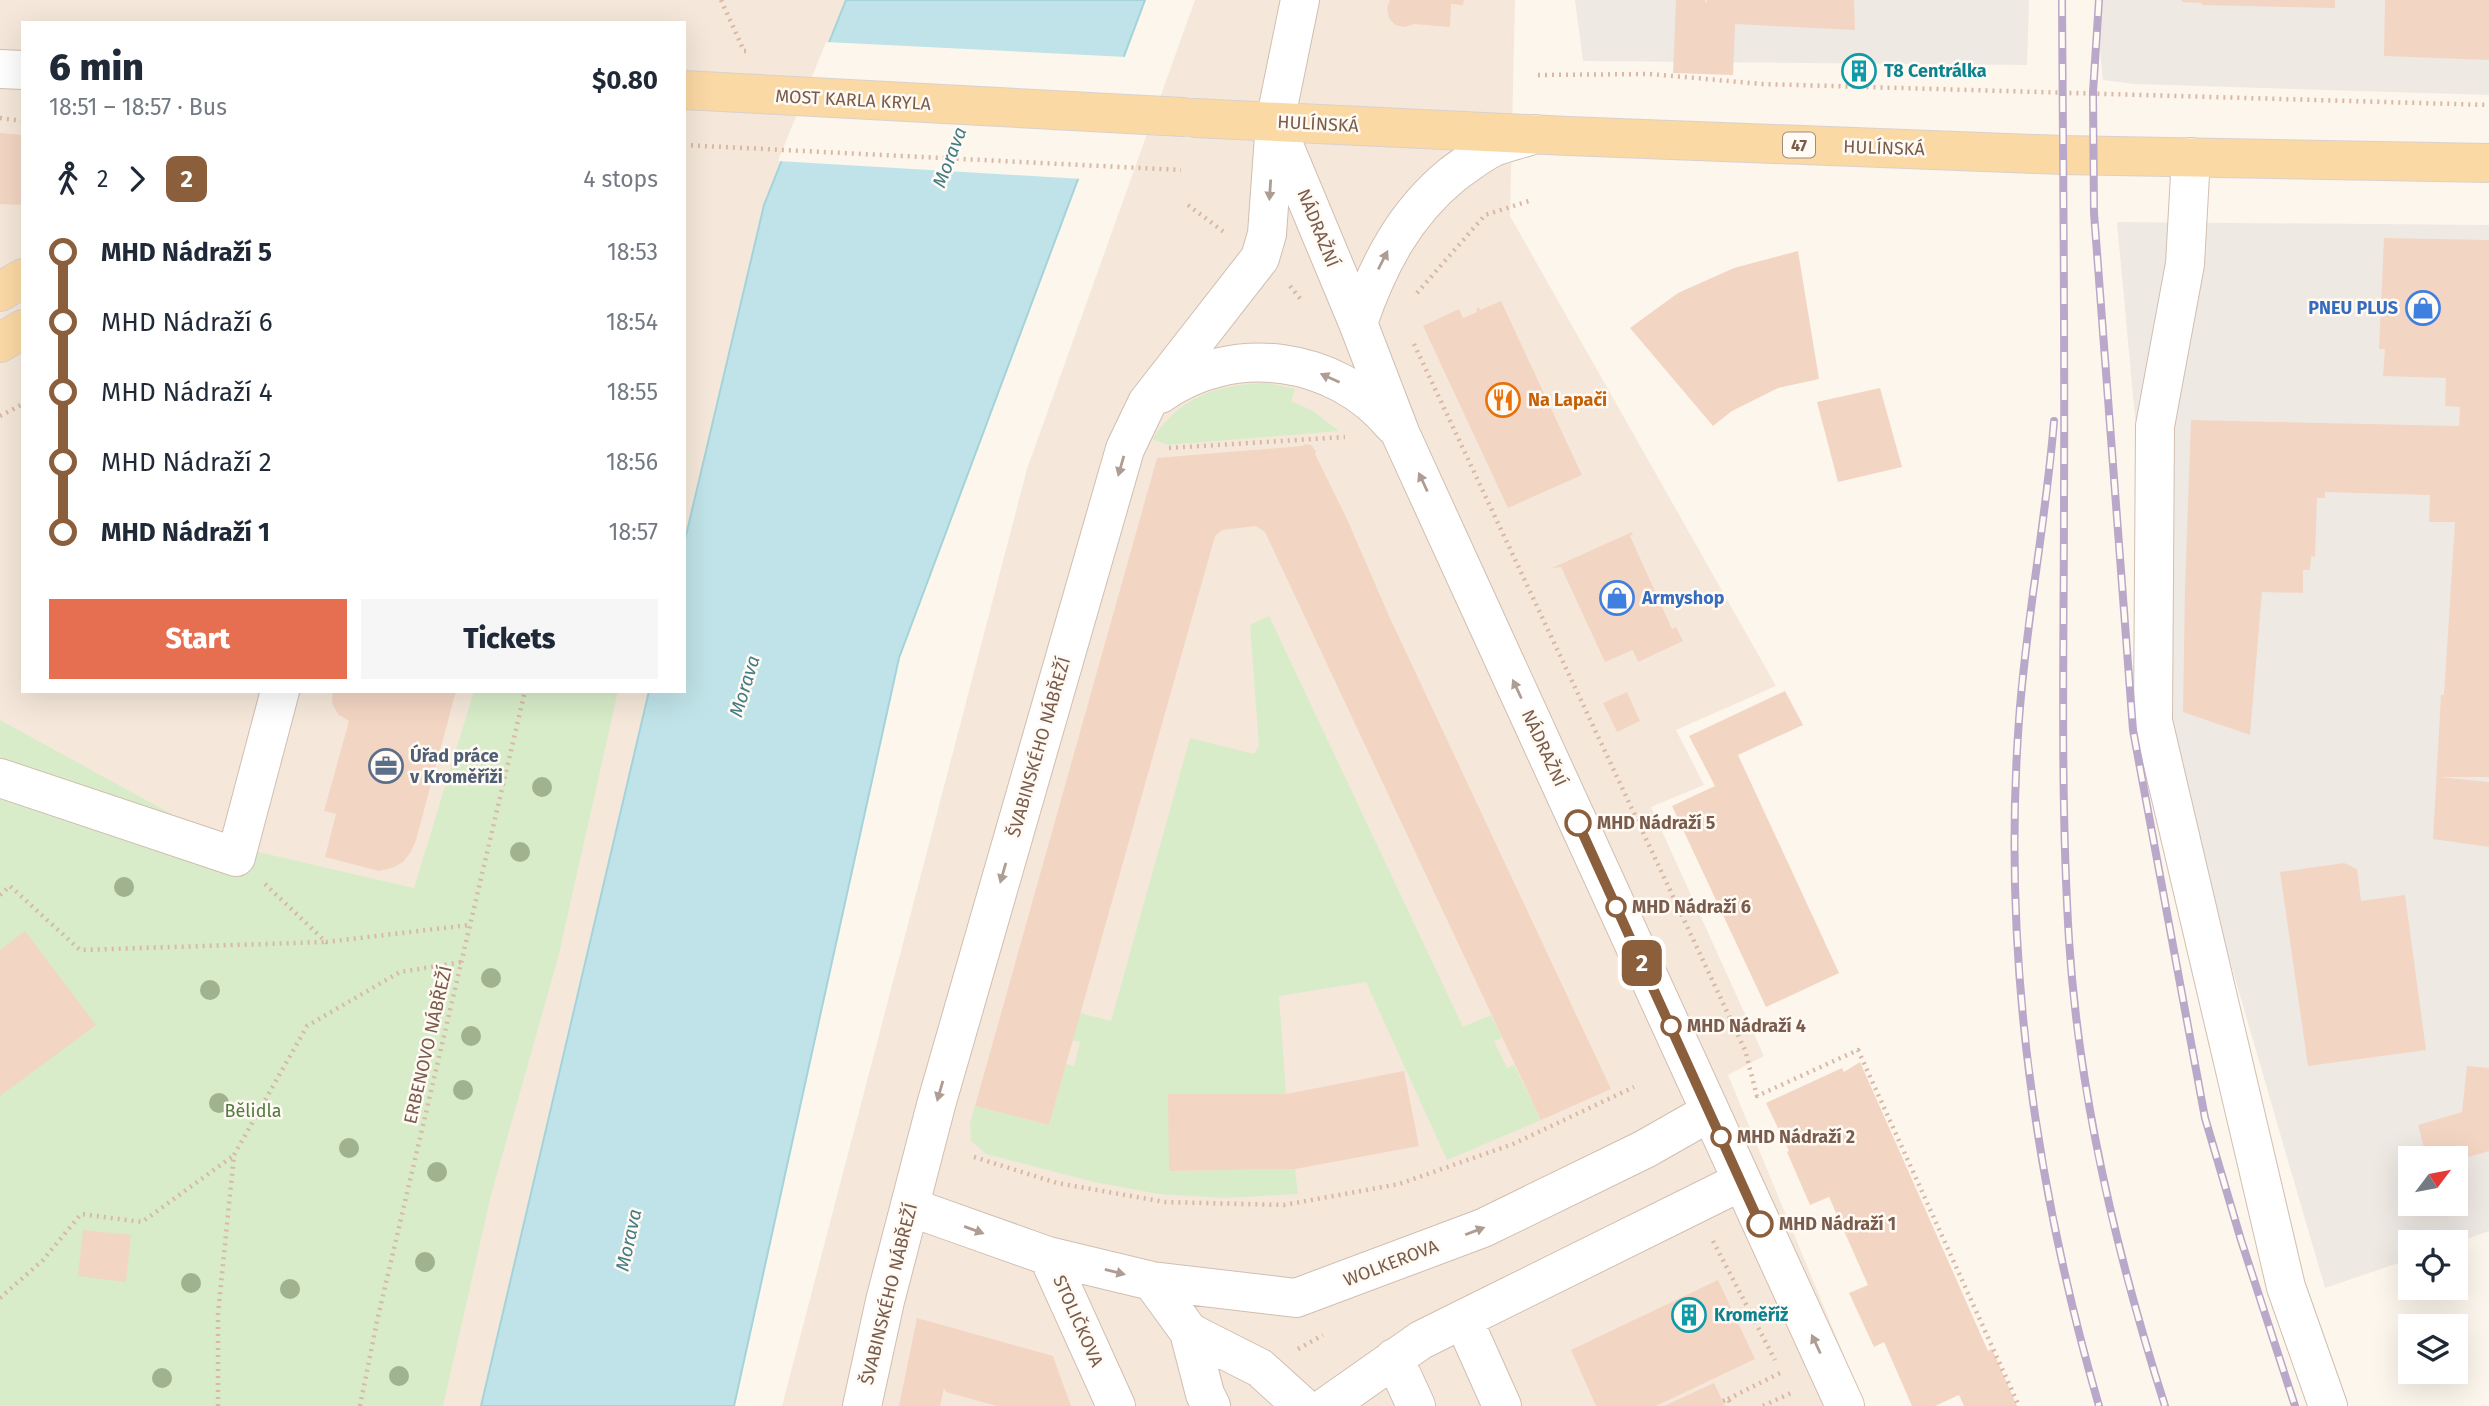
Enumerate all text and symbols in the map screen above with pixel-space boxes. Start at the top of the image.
text: 6 min [49,44,144,90]
building icon: T8 Centrálka [1840,52,1878,90]
place label: T8 Centrálka [1884,60,1987,82]
text: $0.80 [592,65,658,96]
street label: MOST KARLA KRYLA [775,85,932,115]
text: 18:51 – 18:57 · Bus [49,93,227,121]
street label: HULÍNSKÁ [1277,110,1360,137]
water label: Morava [927,124,971,191]
road number: 47 [1783,132,1815,158]
street label: HULÍNSKÁ [1843,135,1926,160]
icon: walk [49,160,87,198]
icon: forward [118,160,156,198]
text: 2 [97,165,108,193]
text: 2 [180,165,193,193]
text: 4 stops [583,165,658,193]
one-way arrow [1264,179,1275,201]
street label: NÁDRAŽNÍ [1292,185,1345,270]
text: MHD Nádraží 5 [101,237,272,268]
text: 18:53 [607,238,658,266]
one-way arrow [1378,250,1389,270]
shop icon: PNEU PLUS [2404,289,2442,327]
place label: PNEU PLUS [2308,297,2398,319]
text: MHD Nádraží 6 [101,307,273,338]
text: 18:54 [606,308,658,336]
one-way arrow [1320,372,1340,384]
text: MHD Nádraží 4 [101,377,273,408]
text: 18:55 [607,378,658,406]
restaurant icon: Na Lapači [1484,381,1522,419]
place label: Na Lapači [1528,389,1607,411]
text: MHD Nádraží 2 [101,447,272,478]
text: 18:56 [606,448,658,476]
one-way arrow [1115,456,1125,477]
one-way arrow [1417,472,1428,492]
text: MHD Nádraží 1 [101,517,270,548]
text: 18:57 [609,518,658,546]
shop icon: Armyshop [1598,579,1636,617]
place label: Armyshop [1641,587,1725,609]
button: Start [49,599,347,679]
button: Tickets [361,599,658,679]
water label: Morava [724,653,765,720]
street label: ŠVABINSKÉHO NÁBŘEŽÍ [1002,654,1075,840]
one-way arrow [1511,679,1523,699]
street label: NÁDRAŽNÍ [1517,706,1572,790]
place label: Úřad práce v Kroměříži [409,744,503,788]
office icon: Úřad práce v Kroměříži [367,747,405,785]
marker: MHD Nádraží 5 [1565,810,1591,836]
place label: MHD Nádraží 5 [1597,812,1716,834]
one-way arrow [998,863,1008,884]
place label: MHD Nádraží 6 [1632,896,1751,918]
marker: MHD Nádraží 6 [1606,897,1626,917]
line badge: 2 [1619,940,1665,986]
text: 2 [1636,949,1648,977]
street label: ERBENOVO NÁBŘEŽÍ [398,964,457,1126]
place label: MHD Nádraží 4 [1687,1015,1806,1037]
marker: MHD Nádraží 4 [1661,1016,1681,1036]
one-way arrow [935,1081,945,1102]
park label: Bělidla [225,1100,281,1122]
place label: MHD Nádraží 2 [1737,1126,1855,1148]
marker: MHD Nádraží 2 [1711,1127,1731,1147]
north arrow [2398,1146,2468,1216]
map controls [2398,1146,2468,1384]
street label: ŠVABINSKÉHO NÁBŘEŽÍ [855,1201,922,1387]
water label: Morava [611,1207,646,1273]
marker: MHD Nádraží 1 [1747,1211,1773,1237]
place label: MHD Nádraží 1 [1779,1213,1896,1235]
one-way arrow [963,1225,984,1236]
one-way arrow [1464,1226,1485,1237]
button: locate [2398,1230,2468,1300]
street label: WOLKEROVA [1341,1235,1442,1291]
one-way arrow [1104,1267,1126,1278]
street label: STOLIČKOVA [1048,1272,1108,1371]
building icon: Kroměříž [1670,1296,1708,1334]
place label: Kroměříž [1714,1304,1788,1326]
button: layers [2398,1314,2468,1384]
one-way arrow [1810,1334,1822,1354]

